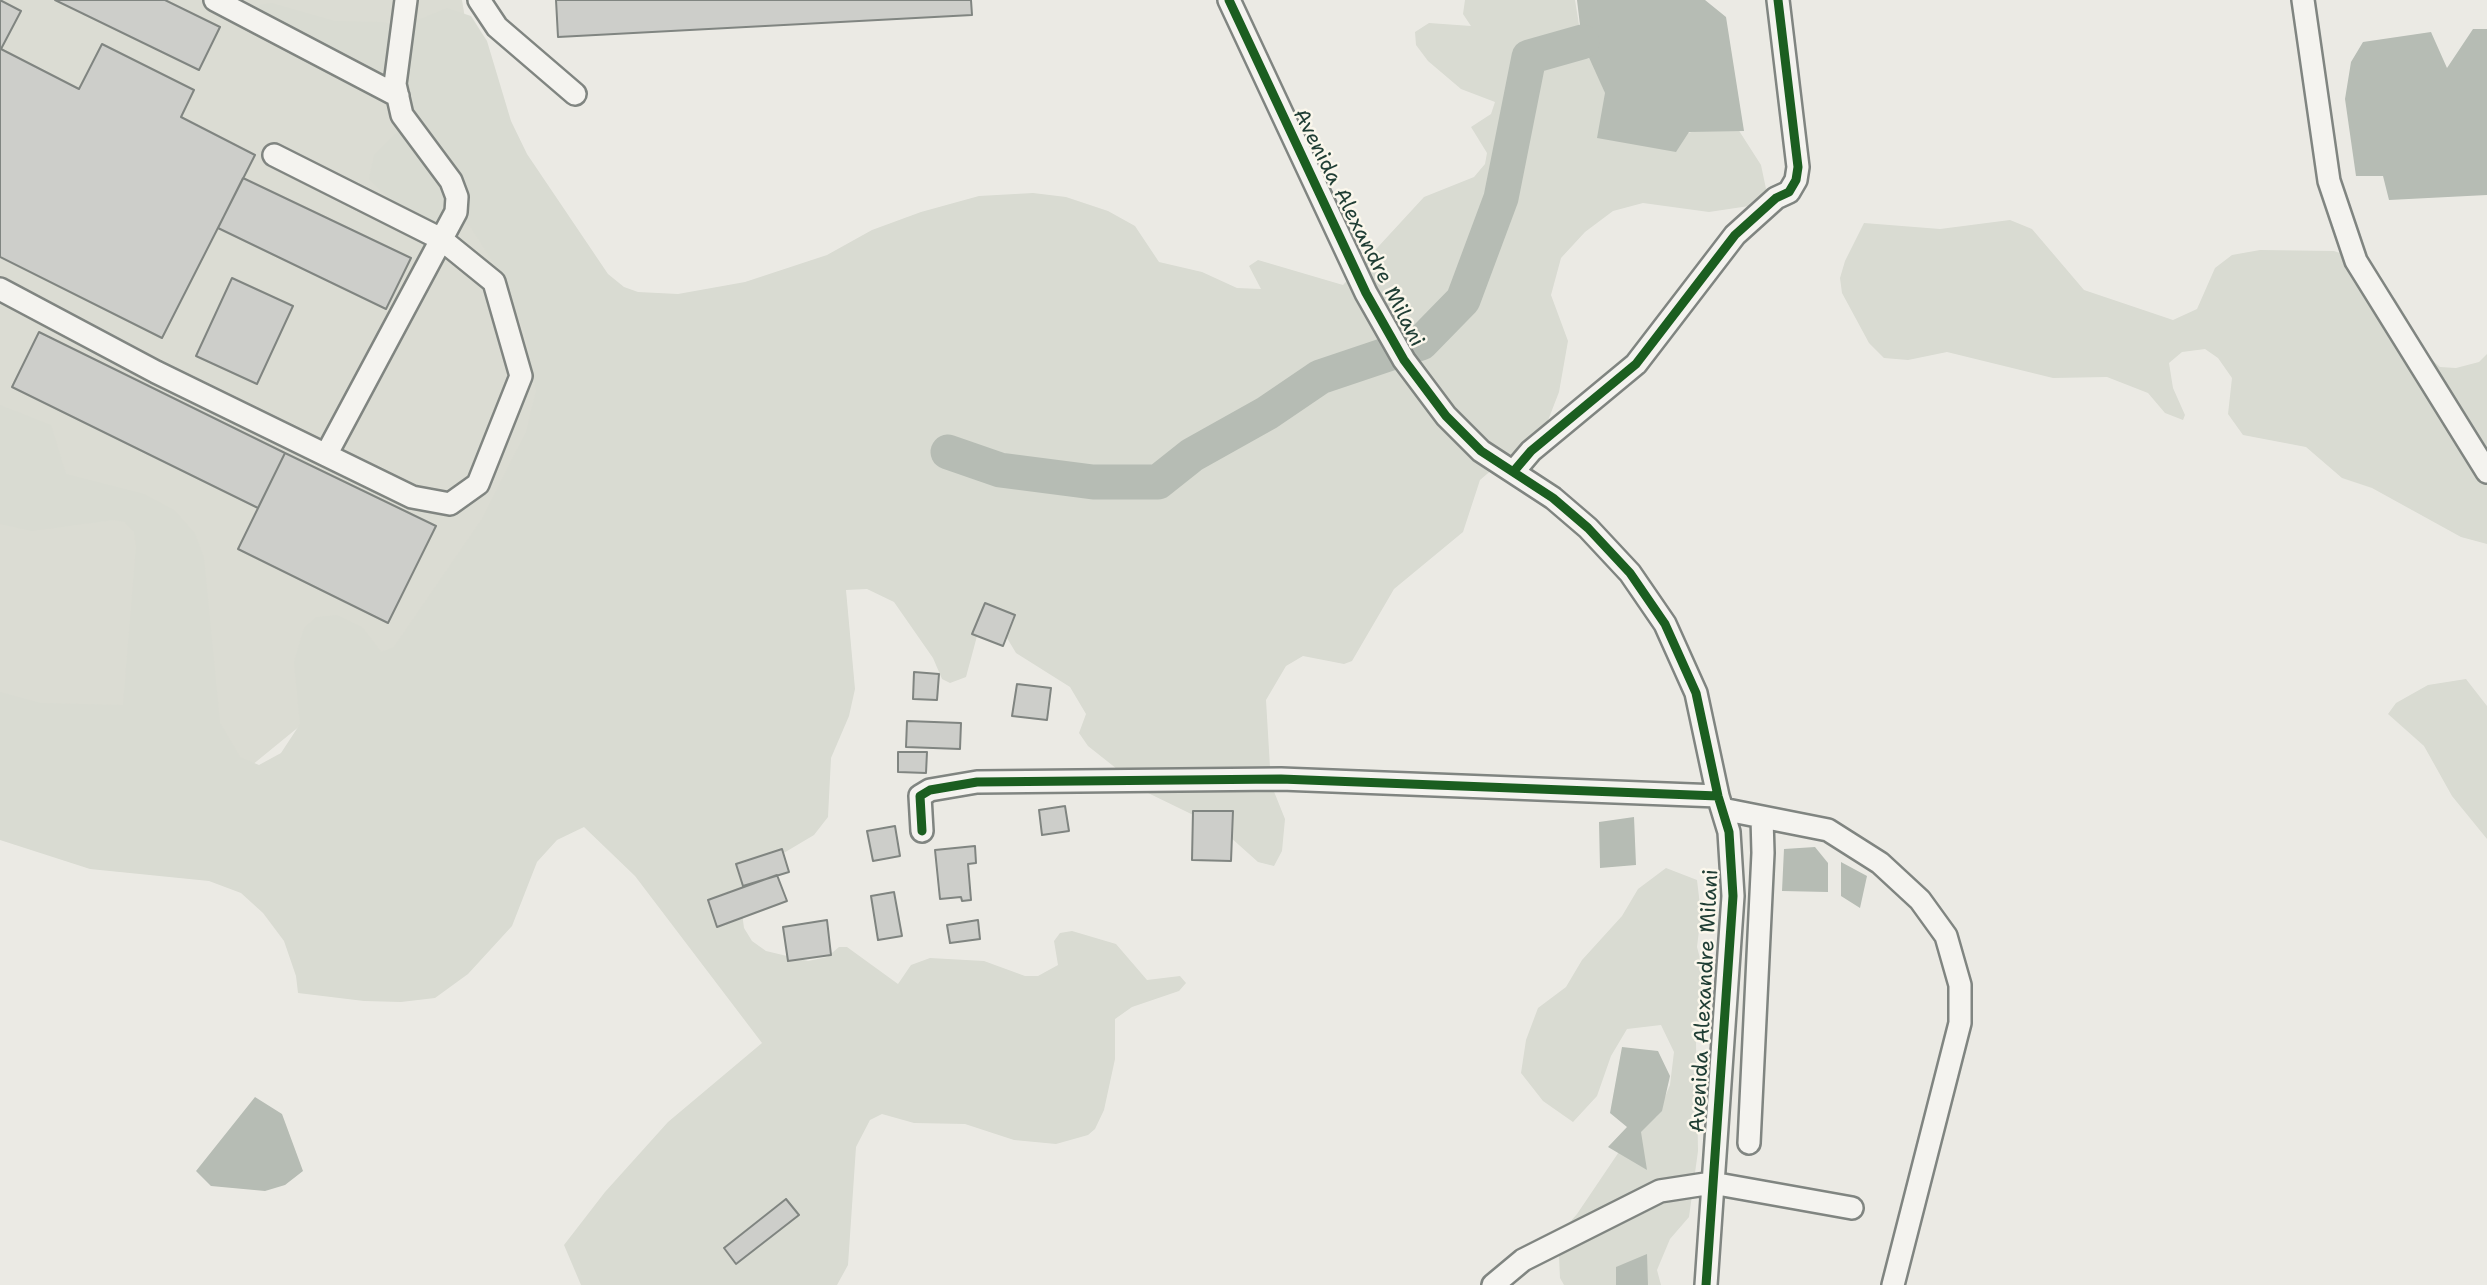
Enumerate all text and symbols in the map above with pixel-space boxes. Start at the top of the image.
street label: Avenida Alexandre Milani [1287,105,1429,351]
street label: Avenida Alexandre Milani [1686,869,1724,1133]

